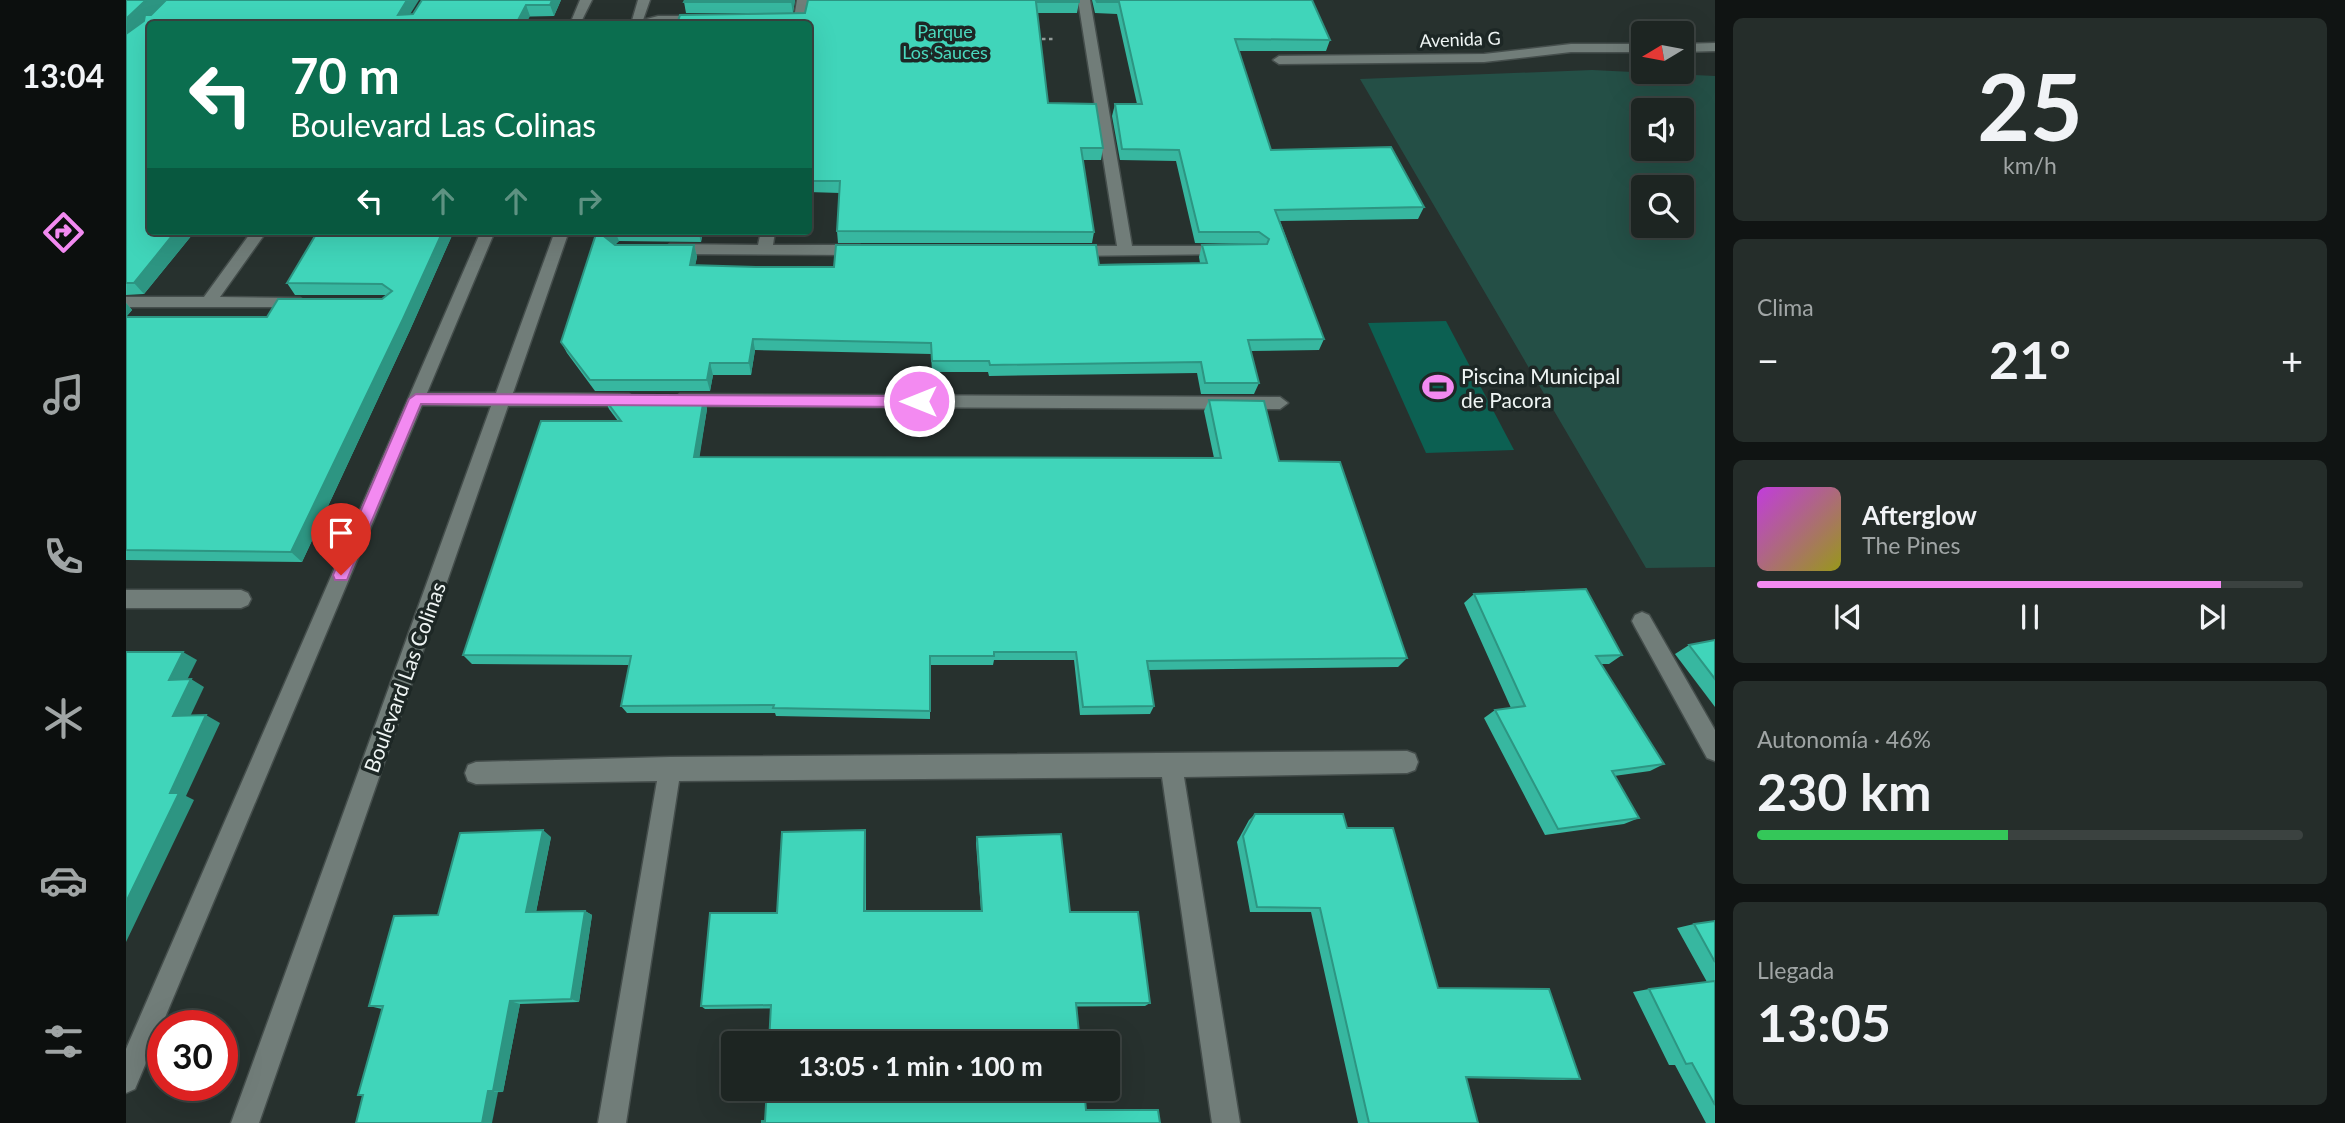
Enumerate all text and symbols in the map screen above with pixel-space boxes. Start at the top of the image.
park label: Parque Los Sauces [902,20,988,63]
north arrow [1631,21,1694,84]
map controls [1631,21,1694,238]
street label: Avenida G [1419,27,1501,51]
text: 70 m [290,46,400,104]
icon: left [175,49,266,140]
text: 25 [1977,51,2083,160]
text: 13:04 [22,56,104,95]
button: sound [1631,98,1694,161]
text: Boulevard Las Colinas [290,105,596,144]
text: km/h [2003,151,2057,179]
button: search [1631,175,1694,238]
icon: left [351,182,389,220]
icon: ahead [424,182,462,220]
icon: ahead [497,182,535,220]
icon: right [570,182,608,220]
icon: directions [39,208,88,257]
text: Clima [1757,293,1814,321]
text: 21° [1989,328,2071,390]
text: − [1757,337,1779,383]
text: + [2281,337,2303,383]
place label: Piscina Municipal de Pacora [1461,363,1620,412]
position arrow [882,364,956,438]
icon: music [39,370,88,419]
sports icon: Piscina Municipal de Pacora [1421,370,1455,404]
text: Afterglow [1862,499,1977,531]
pin [311,503,371,575]
icon: arrive [322,514,360,552]
text: The Pines [1862,531,1960,559]
icon: phone [39,532,88,581]
street label: Boulevard Las Colinas [358,578,450,776]
icon: previous [1829,598,1867,636]
icon: pause [2011,598,2049,636]
icon: next [2193,598,2231,636]
icon: climate [39,694,88,743]
text: Autonomía · 46% [1757,725,1931,753]
text: 230 km [1757,760,1931,822]
icon: car [39,856,88,905]
text: Llegada [1757,956,1834,984]
text: 13:05 [1757,991,1891,1053]
speed limit sign: 30 [147,1010,238,1101]
icon: filters [39,1017,88,1066]
text: 13:05 · 1 min · 100 m [798,1050,1043,1082]

